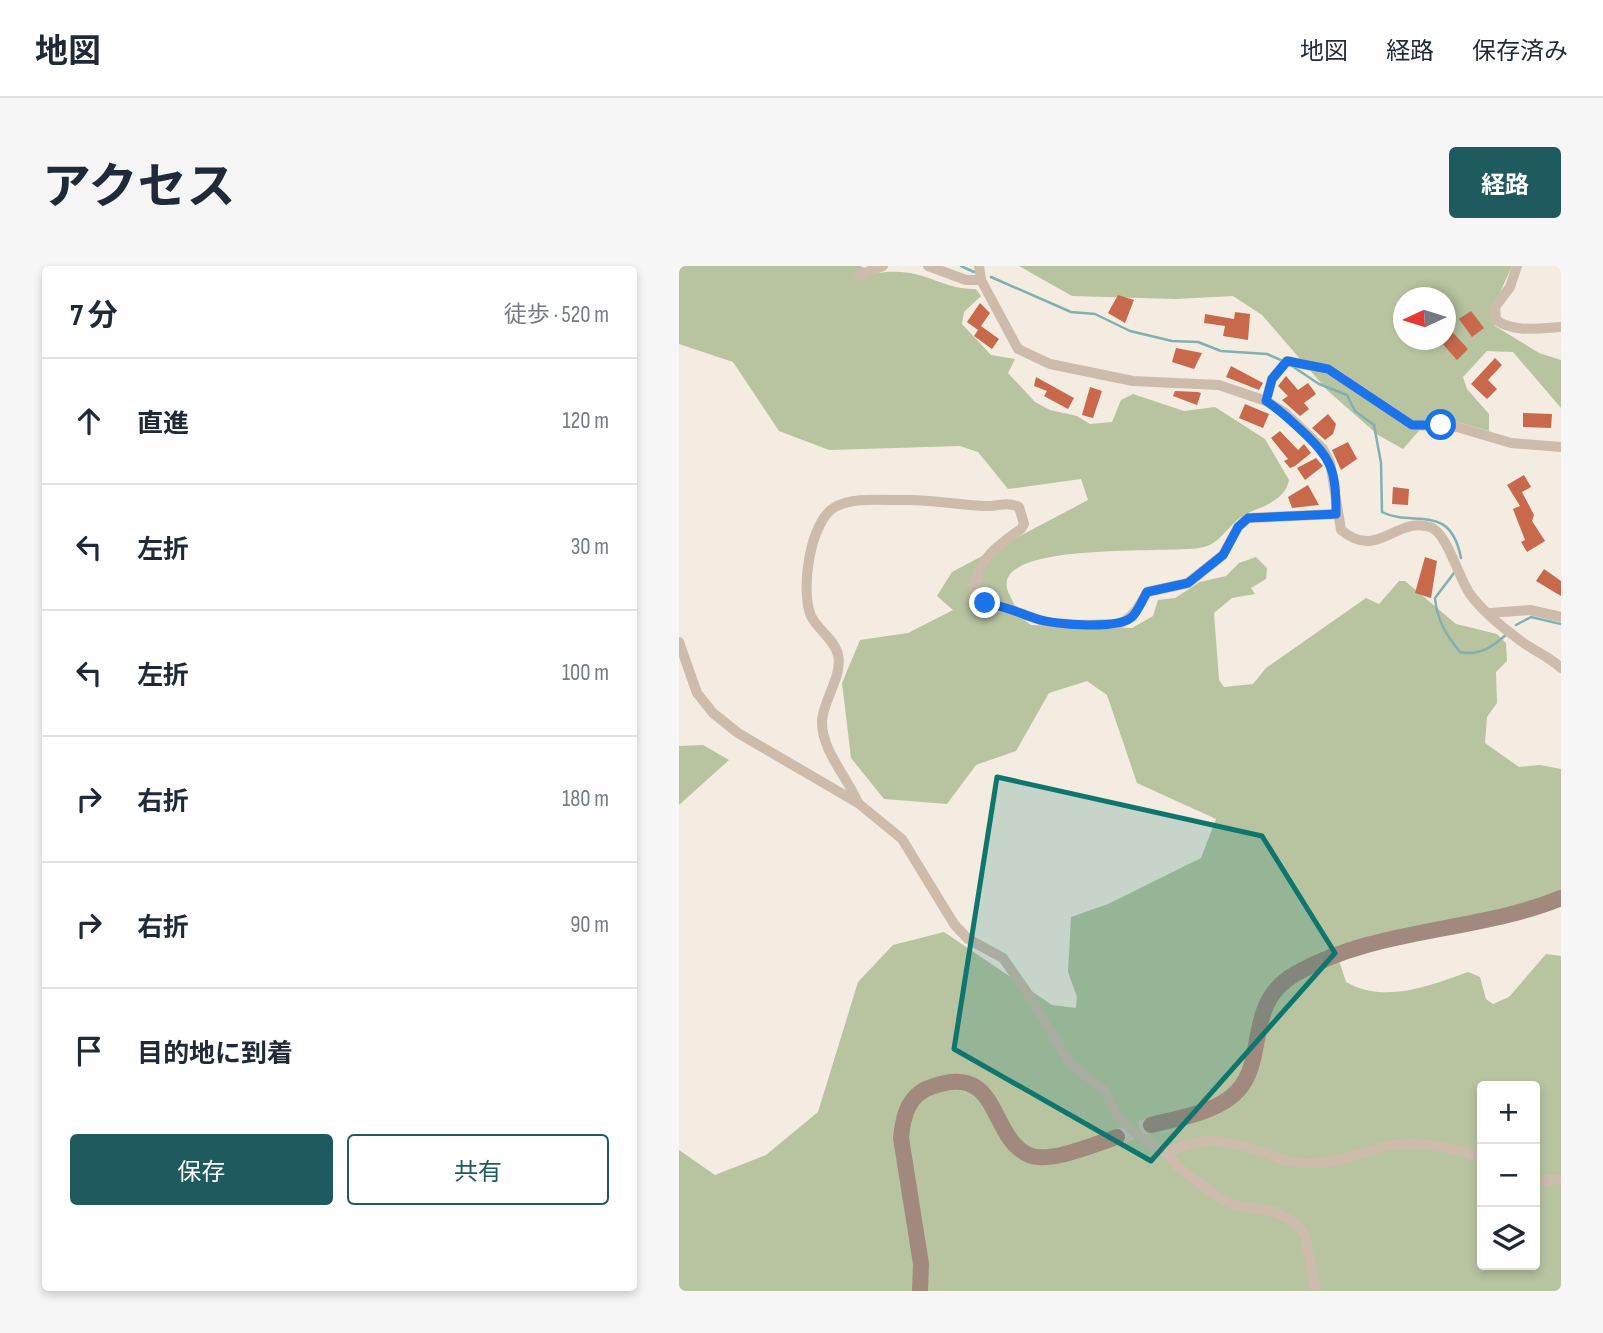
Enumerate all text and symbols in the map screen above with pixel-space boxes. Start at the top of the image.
text: 地図 [35,32,101,72]
text: 地図 [1300,37,1348,66]
text: 経路 [1386,37,1434,66]
text: 保存済み [1472,37,1568,66]
button: 経路 [1449,147,1561,218]
text: アクセス [42,159,236,218]
north arrow [1393,287,1456,350]
text: 7 分 [70,298,118,334]
text: 徒歩 · 520 m [504,301,609,329]
icon: ahead [70,402,108,440]
text: 120 m [563,407,609,435]
text: 直進 [137,409,189,440]
route start [1425,409,1456,440]
icon: left [70,528,108,566]
text: 30 m [571,533,609,561]
text: 左折 [137,535,189,566]
route end [969,587,1000,618]
icon: left [70,654,108,692]
text: 100 m [562,659,609,687]
text: 左折 [137,661,189,692]
icon: right [70,780,108,818]
text: 180 m [562,785,609,813]
text: 右折 [137,787,189,818]
icon: right [70,906,108,944]
text: 90 m [570,911,609,939]
text: 右折 [137,913,189,944]
icon: arrive [70,1032,108,1070]
text: 目的地に到着 [137,1039,293,1070]
map controls [1477,1081,1540,1270]
button: + [1477,1081,1540,1144]
button: 保存 [70,1134,333,1205]
button: 共有 [347,1134,609,1205]
button: − [1477,1144,1540,1207]
button: layers [1477,1207,1540,1270]

